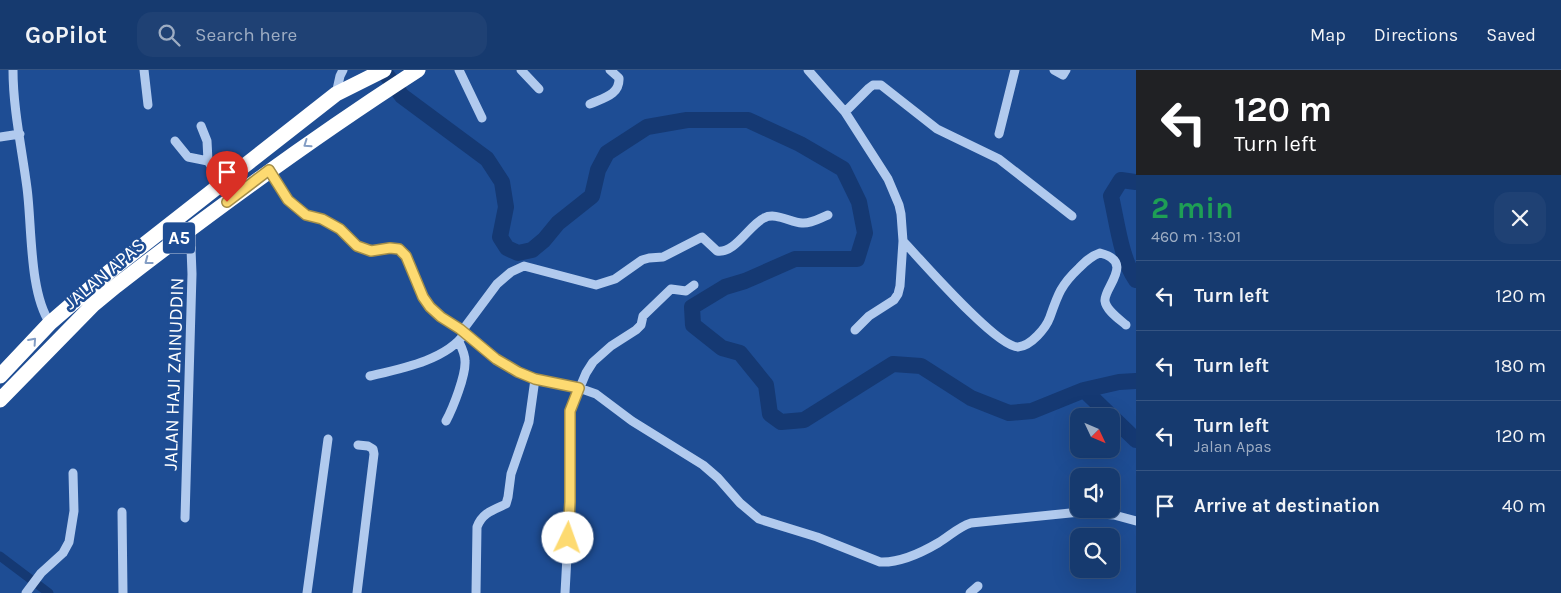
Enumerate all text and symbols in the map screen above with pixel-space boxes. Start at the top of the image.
search box [137,12,487,57]
text: GoPilot [25,21,107,49]
icon: search [155,21,183,49]
text: Search here [195,24,297,46]
text: Map [1310,24,1346,46]
text: Directions [1374,24,1458,46]
text: Saved [1486,24,1536,46]
text: 120 m [1234,89,1332,130]
icon: left [1151,90,1216,155]
text: Turn left [1234,131,1317,157]
one-way arrow [303,138,313,147]
pin [206,151,248,202]
icon: arrive [213,158,241,186]
text: 2 min [1151,190,1234,226]
button: close [1494,192,1546,244]
road number: A5 [163,222,195,254]
text: 460 m · 13:01 [1151,227,1241,246]
street label: JALAN APAS [60,234,150,314]
one-way arrow [144,255,154,264]
street label: JALAN HAJI ZAINUDDIN [160,277,188,471]
icon: left [1151,282,1179,310]
text: Turn left [1194,285,1269,307]
text: 120 m [1495,285,1546,307]
one-way arrow [28,337,37,346]
icon: left [1151,352,1179,380]
text: Turn left [1194,355,1269,377]
text: 180 m [1494,355,1546,377]
north arrow [1070,408,1120,458]
map controls [1070,408,1120,578]
text: Turn left [1194,415,1269,437]
icon: left [1151,422,1179,450]
text: 120 m [1495,425,1546,447]
text: Jalan Apas [1194,437,1272,456]
button: sound [1070,468,1120,518]
icon: arrive [1151,492,1179,520]
text: Arrive at destination [1194,495,1380,517]
text: 40 m [1502,495,1546,517]
position arrow [541,511,593,563]
button: search [1070,528,1120,578]

